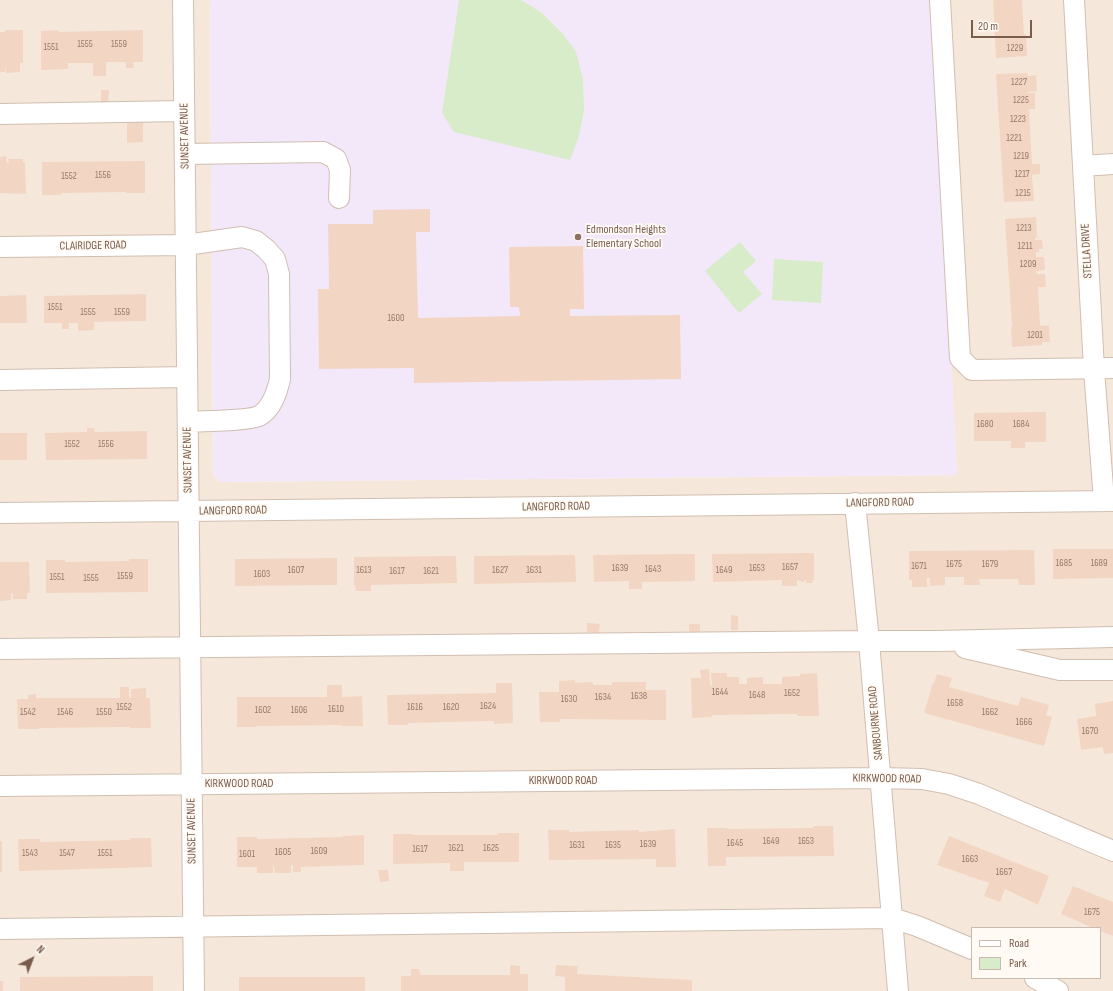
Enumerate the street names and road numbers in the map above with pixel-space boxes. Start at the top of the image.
street label: SUNSET AVENUE [177,103,193,169]
street label: STELLA DRIVE [1078,223,1096,279]
street label: CLAIRIDGE ROAD [59,238,127,254]
street label: SUNSET AVENUE [180,427,196,493]
street label: LANGFORD ROAD [846,495,914,511]
street label: LANGFORD ROAD [522,499,590,515]
street label: LANGFORD ROAD [199,503,267,519]
street label: SANBOURNE ROAD [866,685,886,761]
street label: KIRKWOOD ROAD [853,771,921,787]
street label: KIRKWOOD ROAD [529,774,597,788]
street label: KIRKWOOD ROAD [205,777,273,791]
street label: SUNSET AVENUE [184,798,200,864]

